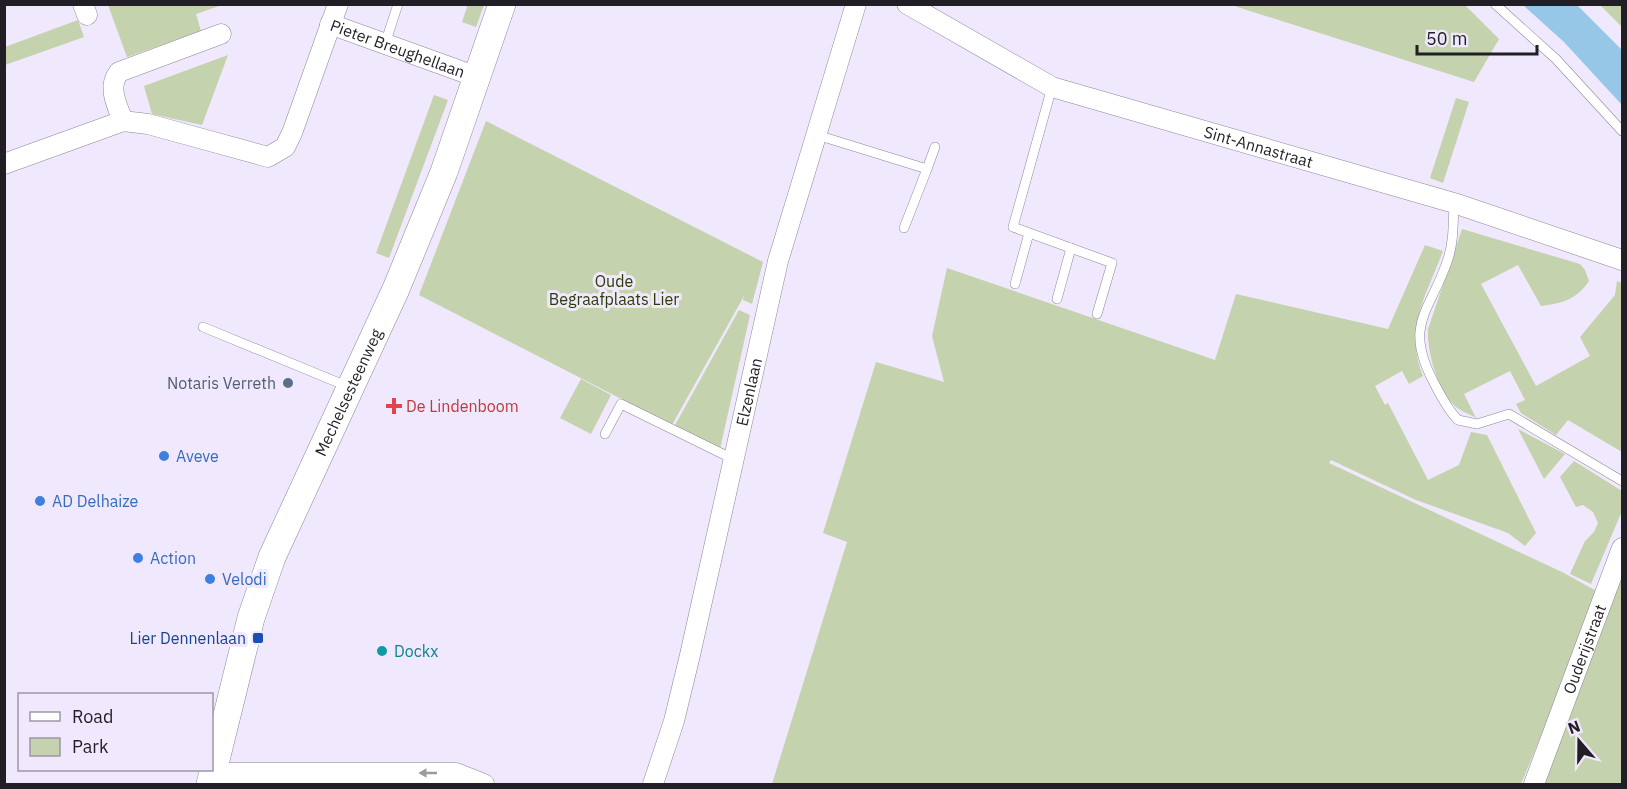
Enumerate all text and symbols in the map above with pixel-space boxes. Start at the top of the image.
street label: Pieter Breughellaan [328,15,468,82]
scale bar [1417,18,1537,56]
text: 50 m [1426,27,1468,50]
street label: Sint-Annastraat [1202,121,1315,172]
park label: Oude Begraafplaats Lier [549,271,679,309]
street label: Mechelsesteenweg [310,325,387,459]
street label: Elzenlaan [731,356,766,428]
place label: Notaris Verreth [167,373,276,393]
marker: Notaris Verreth [281,376,295,390]
place label: De Lindenboom [406,396,519,416]
marker: De Lindenboom [387,399,401,413]
place label: Aveve [176,446,219,466]
marker: Aveve [157,449,171,463]
place label: AD Delhaize [52,491,139,511]
marker: AD Delhaize [33,494,47,508]
place label: Action [150,548,196,568]
marker: Action [131,551,145,565]
place label: Velodi [222,569,267,589]
marker: Velodi [203,572,217,586]
street label: Ouderijstraat [1558,601,1610,697]
place label: Lier Dennenlaan [129,628,246,648]
marker: Lier Dennenlaan [251,631,265,645]
place label: Dockx [394,641,438,661]
marker: Dockx [375,644,389,658]
legend [18,693,213,771]
text: Road [72,705,113,728]
north arrow [1549,711,1609,771]
text: N [1565,716,1583,738]
text: Park [72,735,109,758]
one-way arrow [419,768,438,778]

